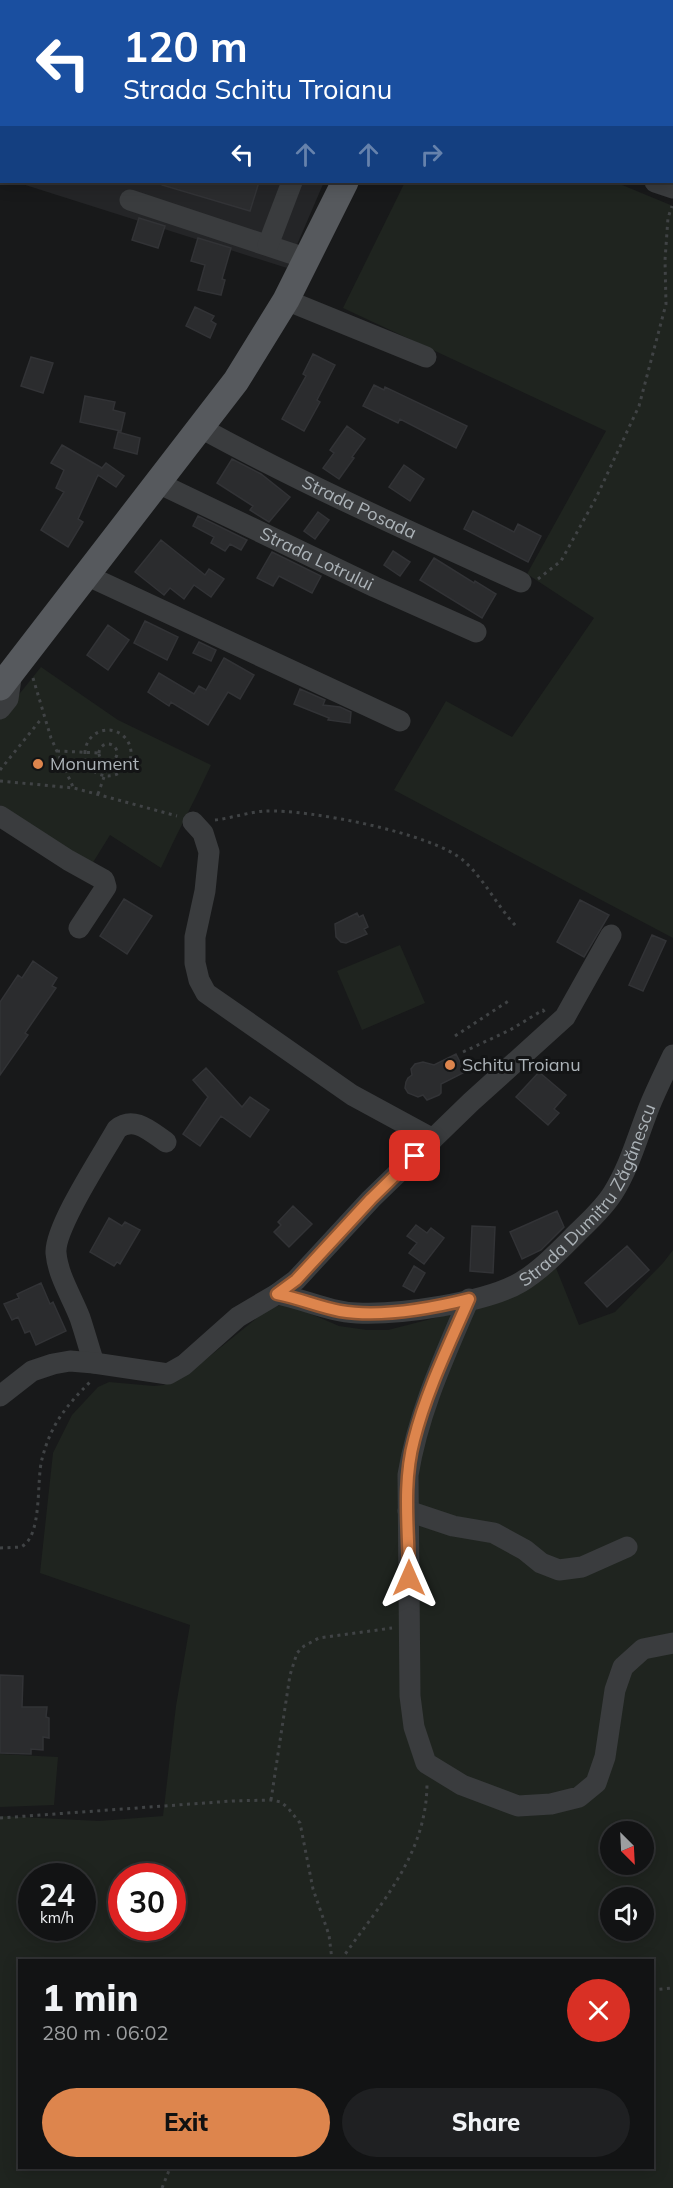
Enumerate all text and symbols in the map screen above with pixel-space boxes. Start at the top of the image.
text: 120 m [123,20,248,73]
icon: left [24,24,102,102]
text: Strada Schitu Troianu [123,72,392,106]
icon: left [226,138,259,171]
icon: ahead [289,138,322,171]
icon: ahead [352,138,385,171]
icon: right [415,138,448,171]
street label: Strada Posada [298,470,420,544]
street label: Strada Lotrului [256,522,377,596]
place label: Monument [50,752,139,775]
marker: Monument [31,757,45,771]
place label: Schitu Troianu [462,1053,581,1076]
marker: Schitu Troianu [443,1058,457,1072]
street label: Strada Dumitru Zăgănescu [514,1100,660,1291]
pin [389,1130,440,1181]
icon: arrive [398,1139,431,1172]
position arrow [377,1546,441,1610]
north arrow [600,1821,654,1875]
map controls [600,1821,654,1941]
speed limit sign: 30 [108,1863,186,1941]
text: 24 [39,1876,75,1914]
button: sound [600,1887,654,1941]
text: km/h [40,1908,74,1927]
text: 1 min [42,1975,138,2020]
button: close [567,1979,630,2042]
text: 280 m · 06:02 [42,2020,168,2045]
button: Exit [42,2088,330,2157]
button: Share [342,2088,630,2157]

